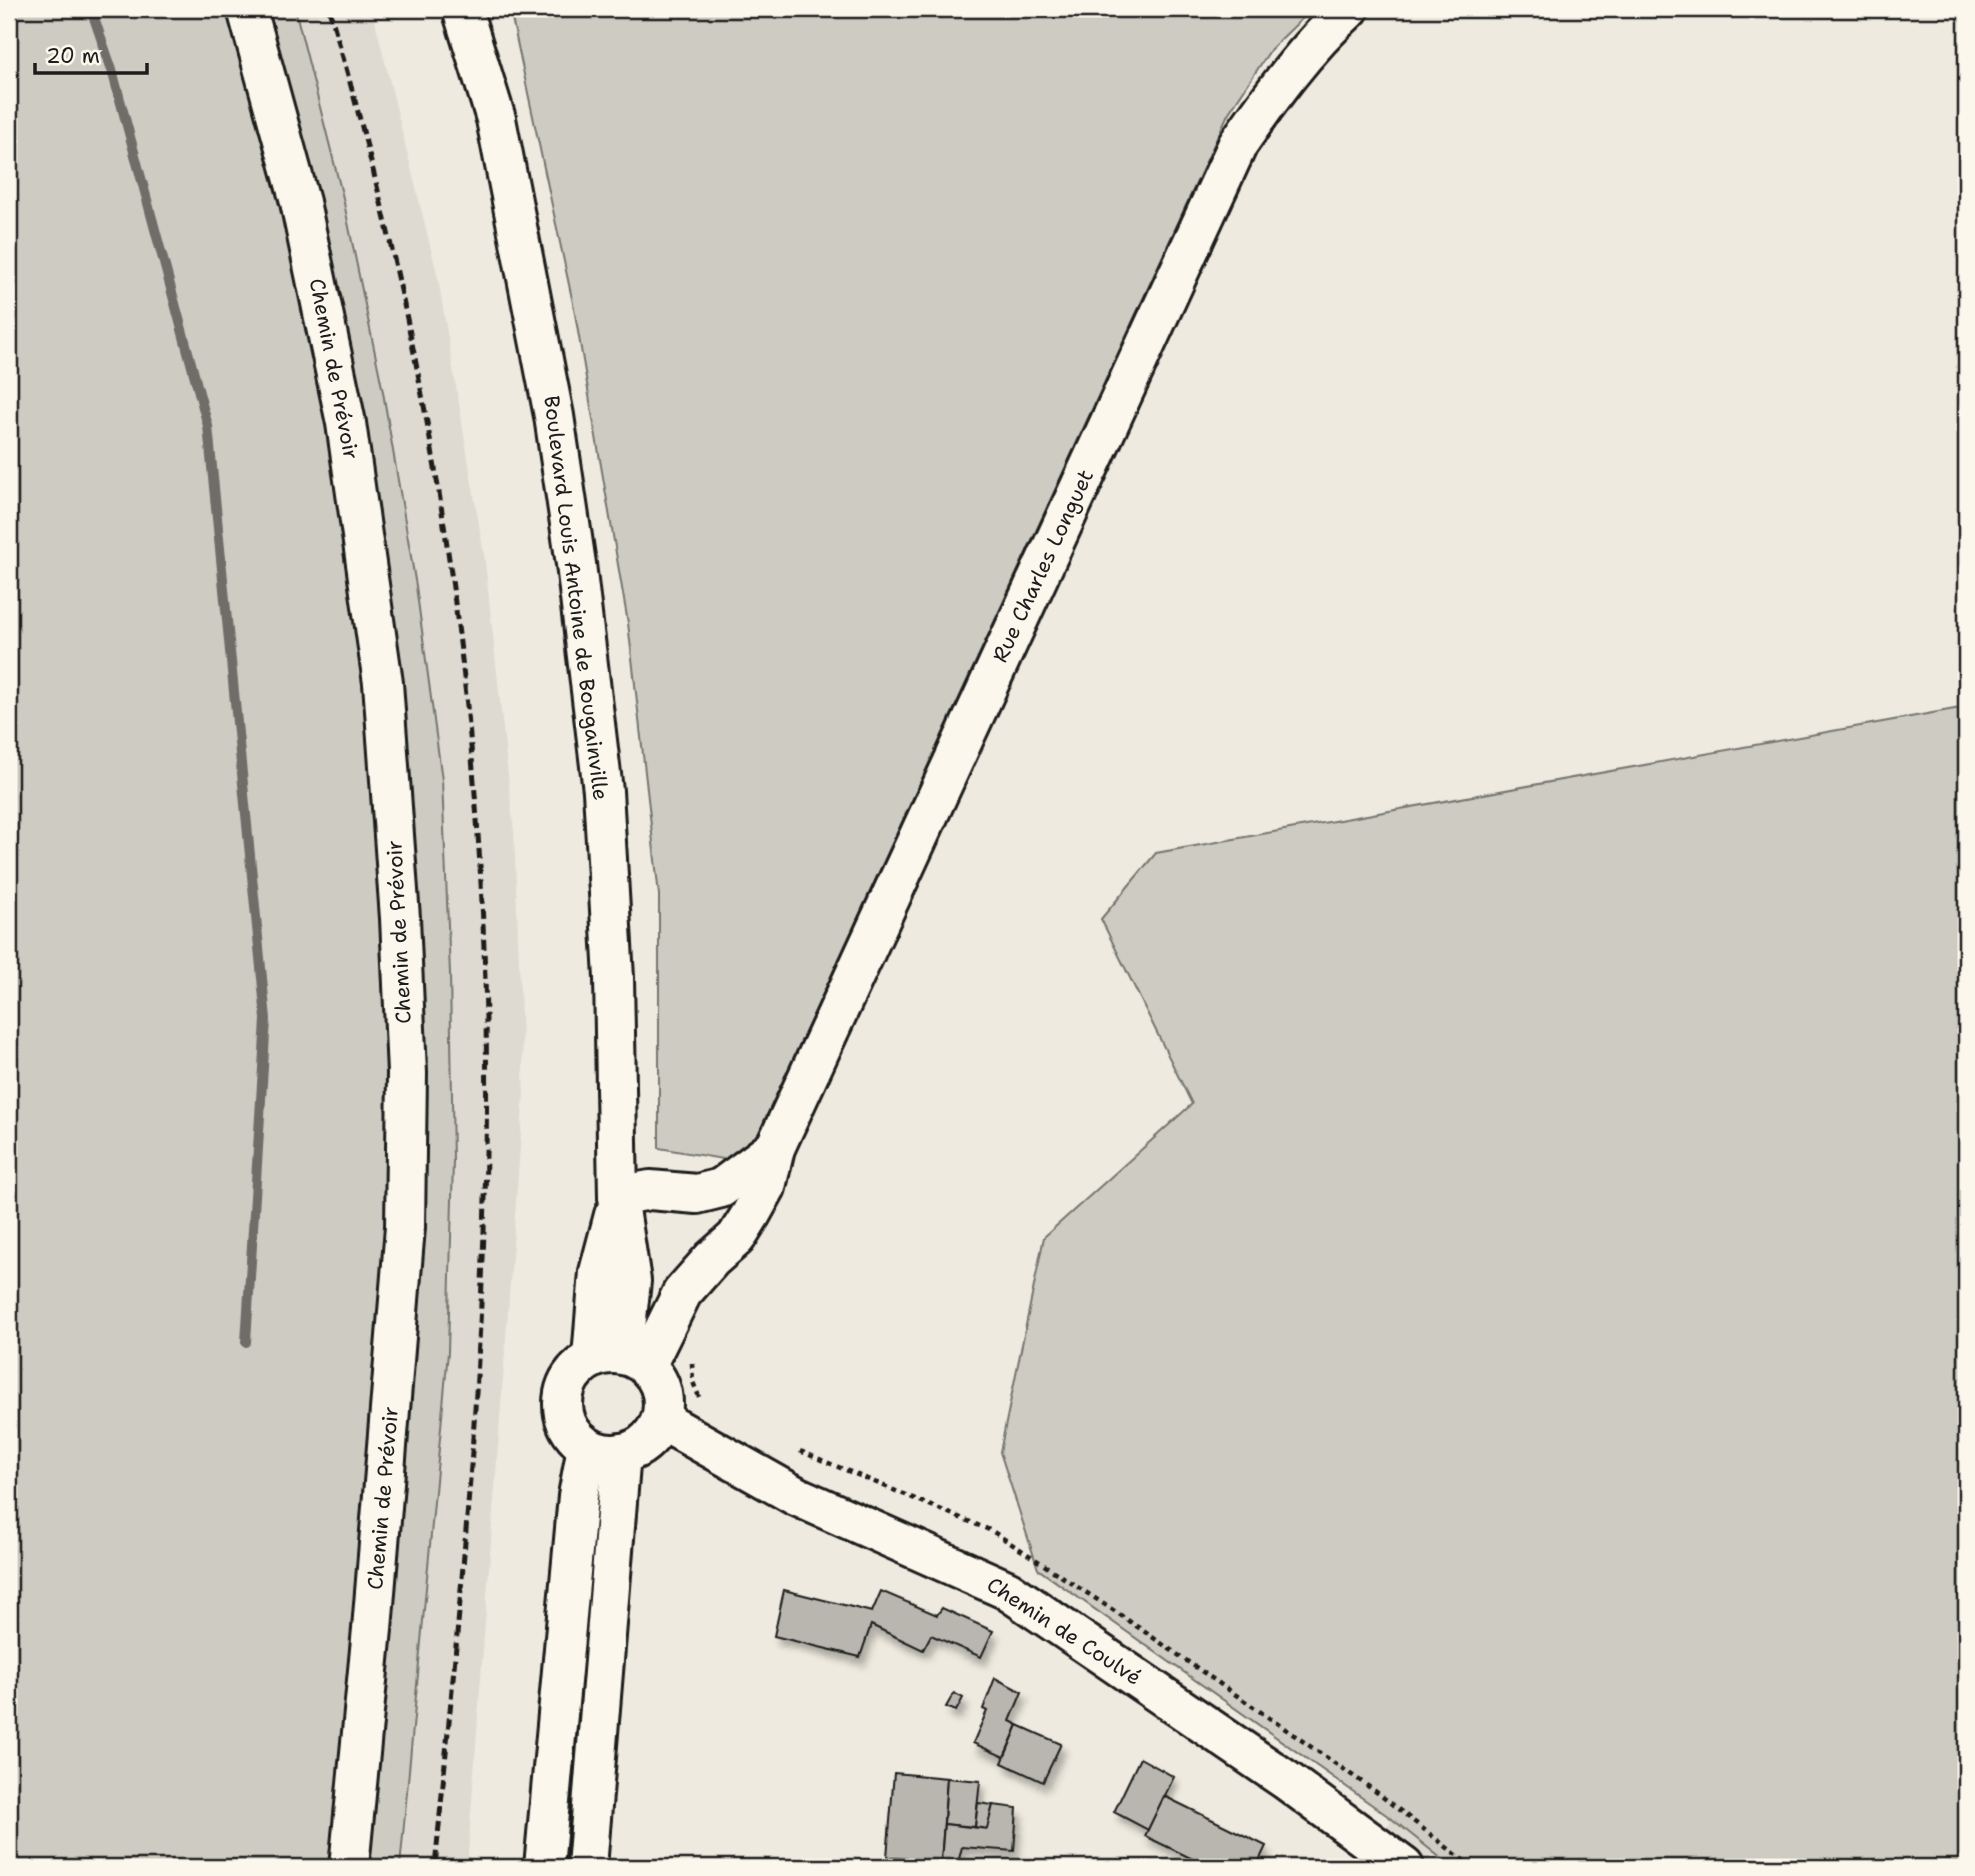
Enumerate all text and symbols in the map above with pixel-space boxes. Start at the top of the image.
scale bar [35,32,147,76]
text: 20 m [46,42,100,70]
street label: Chemin de Prévoir [303,276,365,462]
street label: Boulevard Louis Antoine de Bougainville [537,394,615,802]
street label: Rue Charles Longuet [986,465,1100,667]
street label: Chemin de Prévoir [380,839,418,1025]
street label: Chemin de Prévoir [361,1405,405,1591]
street label: Chemin de Coulvé [981,1571,1147,1691]

